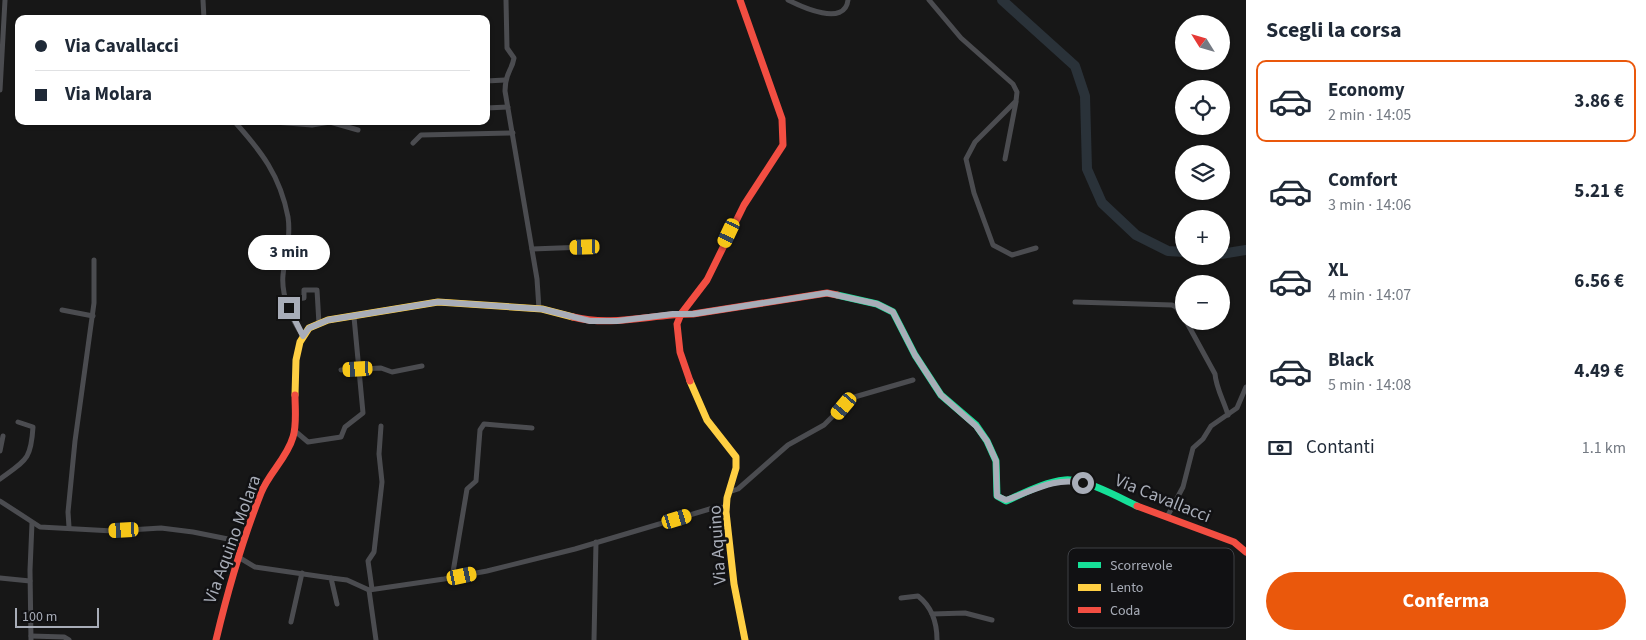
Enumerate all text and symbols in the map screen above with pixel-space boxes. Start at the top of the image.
text: Scegli la corsa [1266,14,1402,46]
north arrow [1175,15,1230,70]
map controls [1175,15,1230,330]
text: Via Cavallacci [65,33,179,60]
text: Economy [1328,77,1405,104]
icon: car [1268,79,1313,124]
button: locate [1175,80,1230,135]
text: Via Molara [65,81,152,108]
text: 3.86 € [1574,88,1624,115]
text: 2 min · 14:05 [1328,104,1411,126]
button: layers [1175,145,1230,200]
text: Comfort [1328,167,1398,194]
icon: car [1268,169,1313,214]
text: 5.21 € [1574,178,1624,205]
text: 3 min · 14:06 [1328,194,1411,216]
button: + [1175,210,1230,265]
car [715,216,742,250]
callout: 3 min [248,236,330,270]
car [569,239,600,255]
text: 3 min [270,241,308,263]
text: XL [1328,257,1349,284]
icon: car [1268,259,1313,304]
text: 6.56 € [1574,268,1624,295]
button: − [1175,275,1230,330]
text: 4 min · 14:07 [1328,284,1411,306]
route end [278,297,300,319]
text: Black [1328,347,1374,374]
icon: car [1268,349,1313,394]
text: 4.49 € [1574,358,1624,385]
car [342,361,373,377]
text: 5 min · 14:08 [1328,374,1411,396]
car [828,390,859,422]
icon: cash [1266,434,1294,462]
text: Contanti [1306,434,1375,461]
text: 1.1 km [1582,437,1626,459]
street label: Via Cavallacci [1111,468,1215,529]
street label: Via Aquino Molara [198,471,267,607]
route start [1072,472,1094,494]
street label: Via Aquino [702,504,733,586]
car [660,507,693,531]
car [108,522,139,538]
legend [1068,548,1234,628]
text: Scorrevole [1110,556,1172,576]
car [445,566,478,586]
button: Conferma [1266,572,1626,630]
text: Lento [1110,578,1143,598]
text: Coda [1110,601,1140,621]
scale bar [15,605,99,628]
text: 100 m [22,607,57,627]

